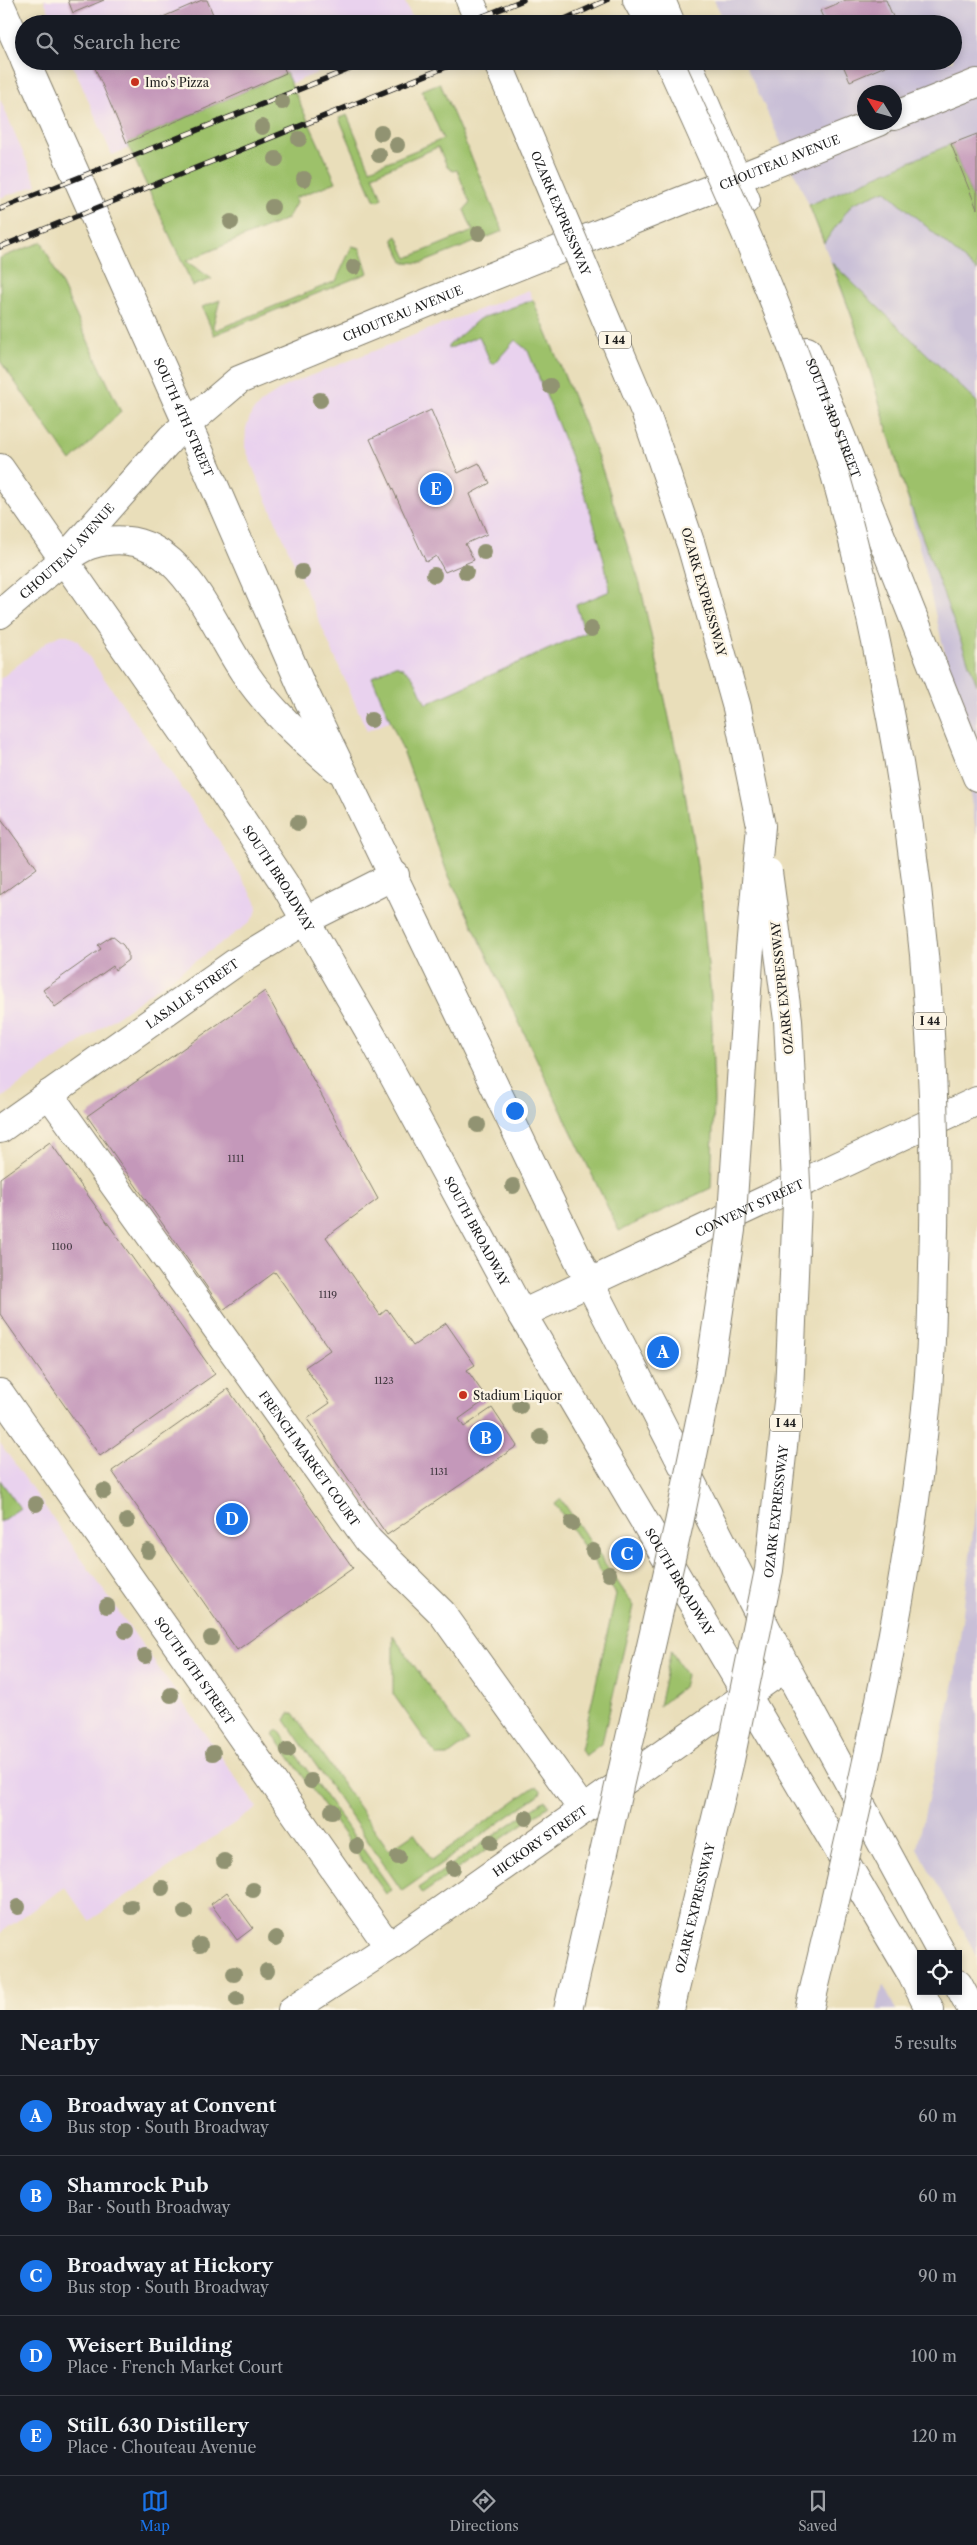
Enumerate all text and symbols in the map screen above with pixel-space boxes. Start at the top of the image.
search box [15,15,962,70]
icon: search [33,29,61,57]
text: Search here [73,31,181,54]
place label: Imo's Pizza [145,75,210,90]
marker: Imo's Pizza [129,76,141,88]
north arrow [857,85,902,130]
street label: CHOUTEAU AVENUE [717,131,842,193]
street label: OZARK EXPRESSWAY [528,148,594,278]
street label: CHOUTEAU AVENUE [340,282,465,344]
road number: I 44 [599,332,631,348]
street label: SOUTH 4TH STREET [151,355,217,479]
street label: SOUTH 3RD STREET [803,356,864,480]
pin: E [420,470,452,508]
street label: CHOUTEAU AVENUE [16,500,117,602]
street label: OZARK EXPRESSWAY [678,526,730,659]
street label: SOUTH BROADWAY [240,822,318,934]
street label: OZARK EXPRESSWAY [768,920,796,1055]
street label: LASALLE STREET [143,955,241,1031]
road number: I 44 [914,1012,946,1030]
your location [502,1098,528,1124]
house number: 1111 [228,1152,245,1165]
street label: SOUTH BROADWAY [442,1174,513,1289]
street label: CONVENT STREET [693,1176,806,1239]
house number: 1100 [51,1240,73,1253]
house number: 1119 [319,1288,337,1301]
pin: A [647,1333,679,1371]
house number: 1123 [374,1374,394,1387]
street label: FRENCH MARKET COURT [256,1388,363,1529]
place label: Stadium Liquor [473,1388,562,1403]
marker: Stadium Liquor [457,1389,469,1401]
road number: I 44 [770,1415,802,1432]
pin: B [470,1419,502,1457]
street label: OZARK EXPRESSWAY [760,1444,791,1579]
house number: 1131 [430,1465,449,1478]
pin: D [216,1500,248,1538]
street label: SOUTH BROADWAY [642,1525,718,1639]
pin: C [611,1535,643,1573]
street label: SOUTH 6TH STREET [152,1613,238,1727]
street label: HICKORY STREET [489,1802,590,1879]
street label: OZARK EXPRESSWAY [672,1841,718,1975]
map controls [917,1950,962,1995]
button: locate [917,1950,962,1995]
text: Nearby [20,2030,99,2055]
text: 5 results [894,2033,957,2053]
text: Broadway at Convent [67,2094,276,2117]
text: A [30,2106,42,2126]
text: 60 m [918,2106,957,2126]
text: Bus stop · South Broadway [67,2117,269,2137]
text: Shamrock Pub [67,2174,209,2197]
text: B [30,2186,42,2206]
text: 60 m [918,2186,957,2206]
text: Bar · South Broadway [67,2197,230,2217]
text: Broadway at Hickory [67,2254,273,2277]
text: C [30,2266,42,2286]
text: 90 m [918,2266,957,2286]
text: Bus stop · South Broadway [67,2277,269,2297]
text: Weisert Building [67,2334,232,2357]
text: D [29,2346,43,2366]
text: 100 m [911,2346,957,2366]
text: Place · French Market Court [67,2357,283,2377]
text: StilL 630 Distillery [67,2414,249,2437]
text: E [30,2426,42,2446]
text: 120 m [912,2426,957,2446]
text: Place · Chouteau Avenue [67,2437,257,2457]
tab: Map [140,2487,170,2535]
tab: Directions [449,2487,519,2535]
tab: Saved [798,2487,837,2535]

